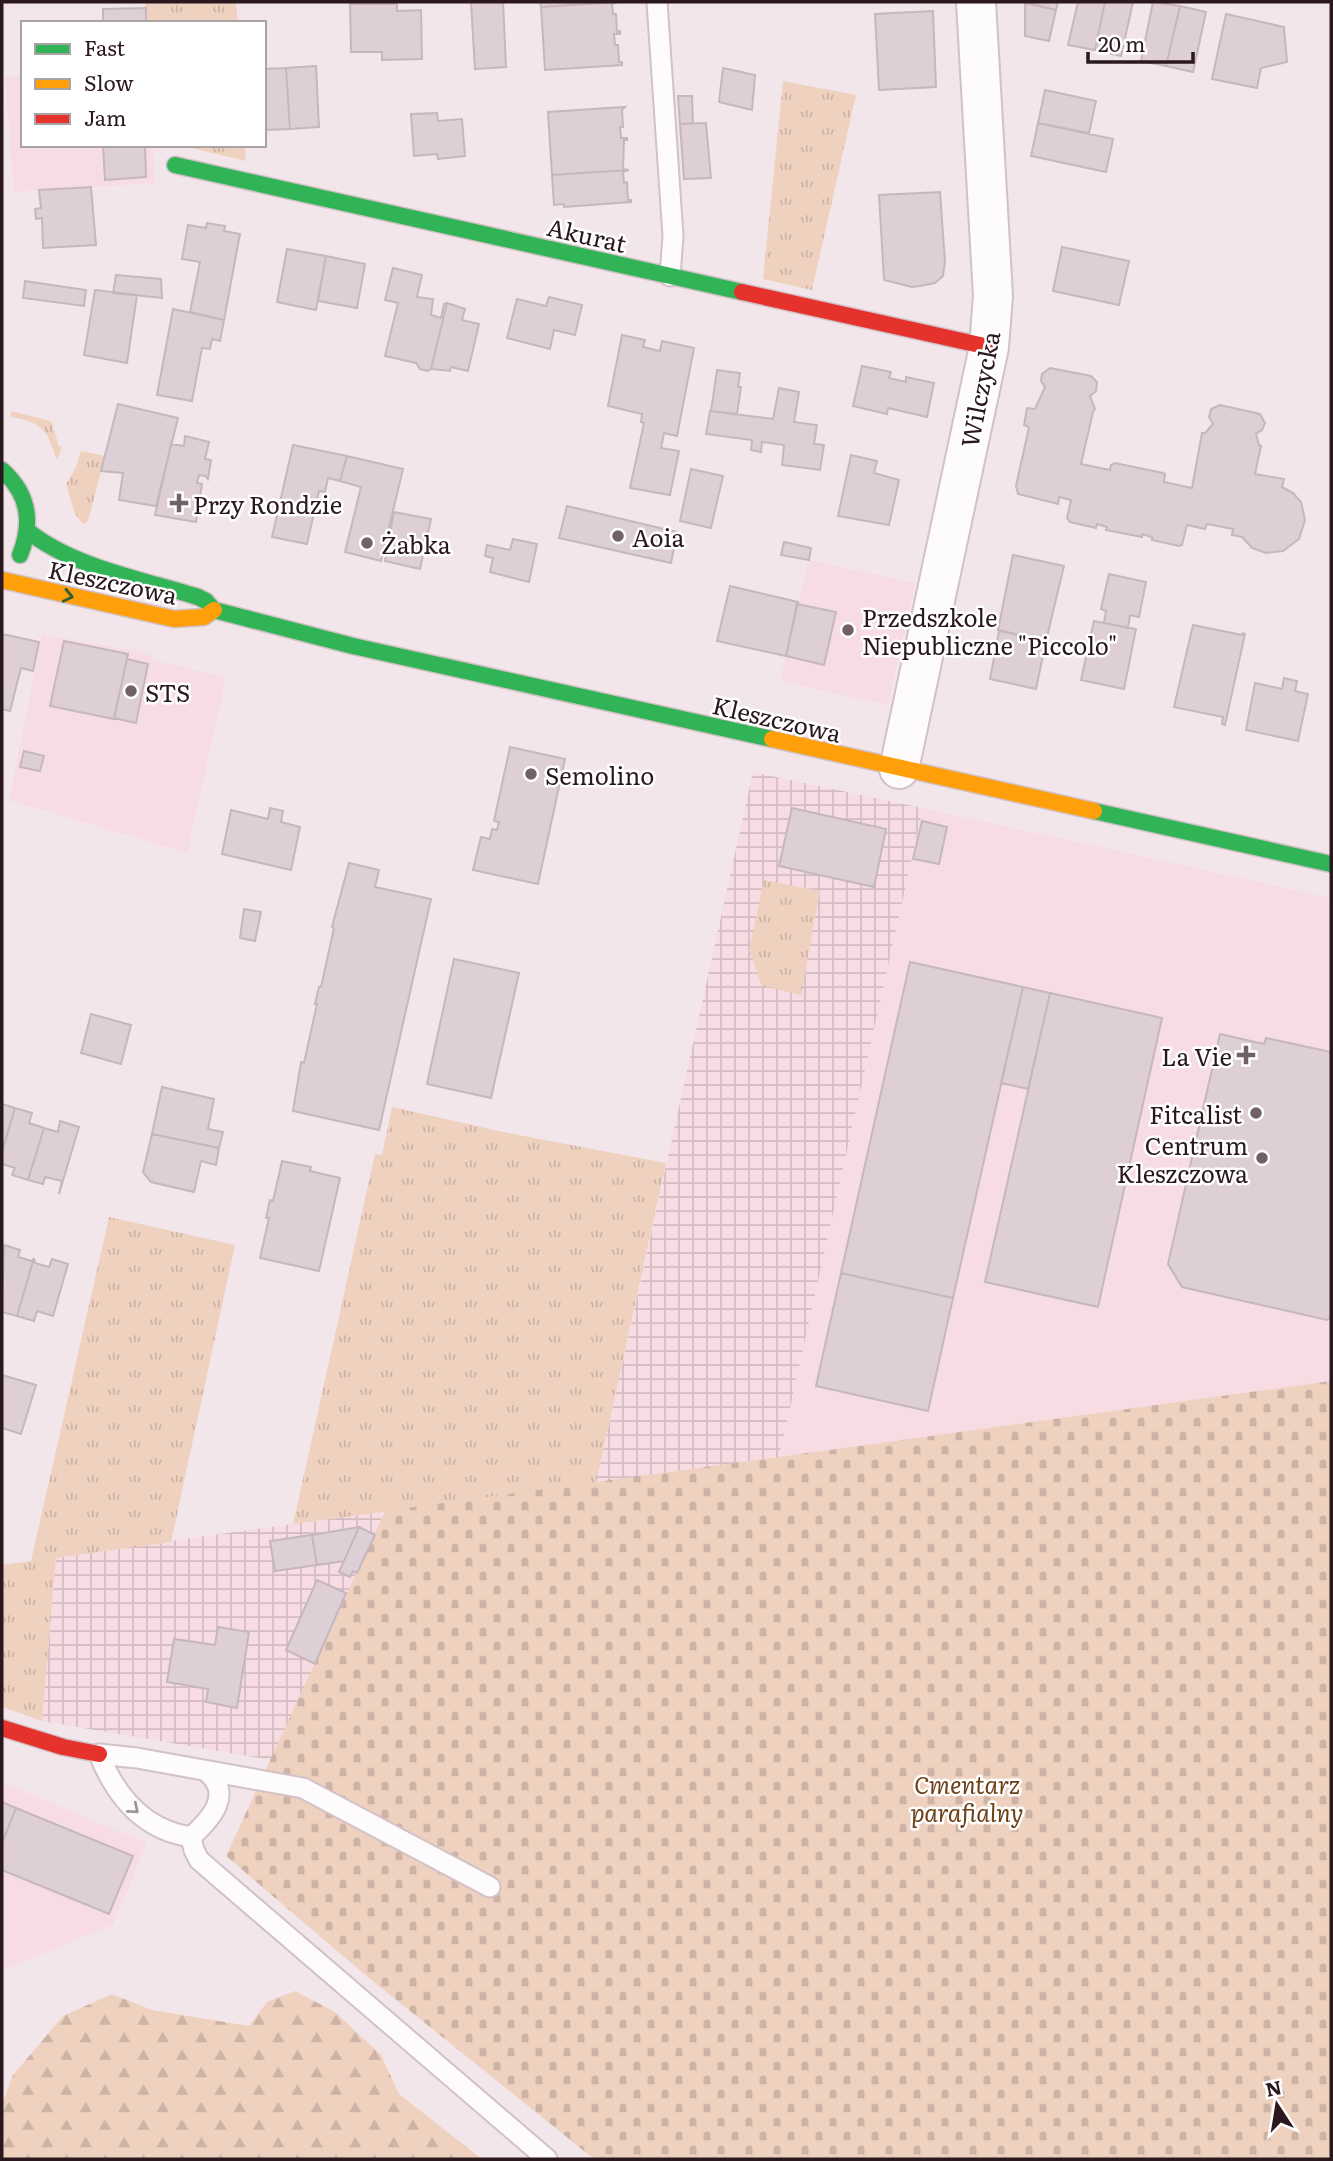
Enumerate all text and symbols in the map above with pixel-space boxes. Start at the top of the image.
legend [21,21,266,147]
scale bar [1088,21,1193,65]
text: 20 m [1098,27,1145,58]
text: Fast [84,31,125,62]
text: Slow [84,66,134,97]
text: Jam [84,101,126,132]
street label: Akurat [544,208,630,260]
street label: Wilczycka [951,328,1007,450]
place label: Przy Rondzie [193,486,342,521]
marker: Przy Rondzie [171,495,187,511]
place label: Aoia [632,519,685,554]
place label: Żabka [381,526,451,561]
marker: Aoia [610,528,626,544]
marker: Żabka [359,535,375,551]
street label: Kleszczowa [45,550,181,612]
one-way arrow [62,588,74,602]
place label: Przedszkole Niepubliczne "Piccolo" [862,599,1117,662]
marker: Przedszkole Niepubliczne "Piccolo" [840,622,856,638]
place label: STS [145,674,190,709]
marker: STS [123,683,139,699]
street label: Kleszczowa [709,686,845,750]
place label: Semolino [545,757,654,792]
marker: Semolino [523,766,539,782]
place label: La Vie [1161,1038,1232,1073]
marker: La Vie [1238,1047,1254,1063]
place label: Fitcalist [1149,1096,1242,1131]
marker: Fitcalist [1248,1105,1264,1121]
place label: Centrum Kleszczowa [1117,1127,1248,1190]
marker: Centrum Kleszczowa [1254,1150,1270,1166]
park label: Cmentarz parafialny [911,1766,1023,1829]
one-way arrow [126,1800,139,1813]
north arrow [1242,2070,1312,2140]
text: N [1263,2072,1284,2103]

